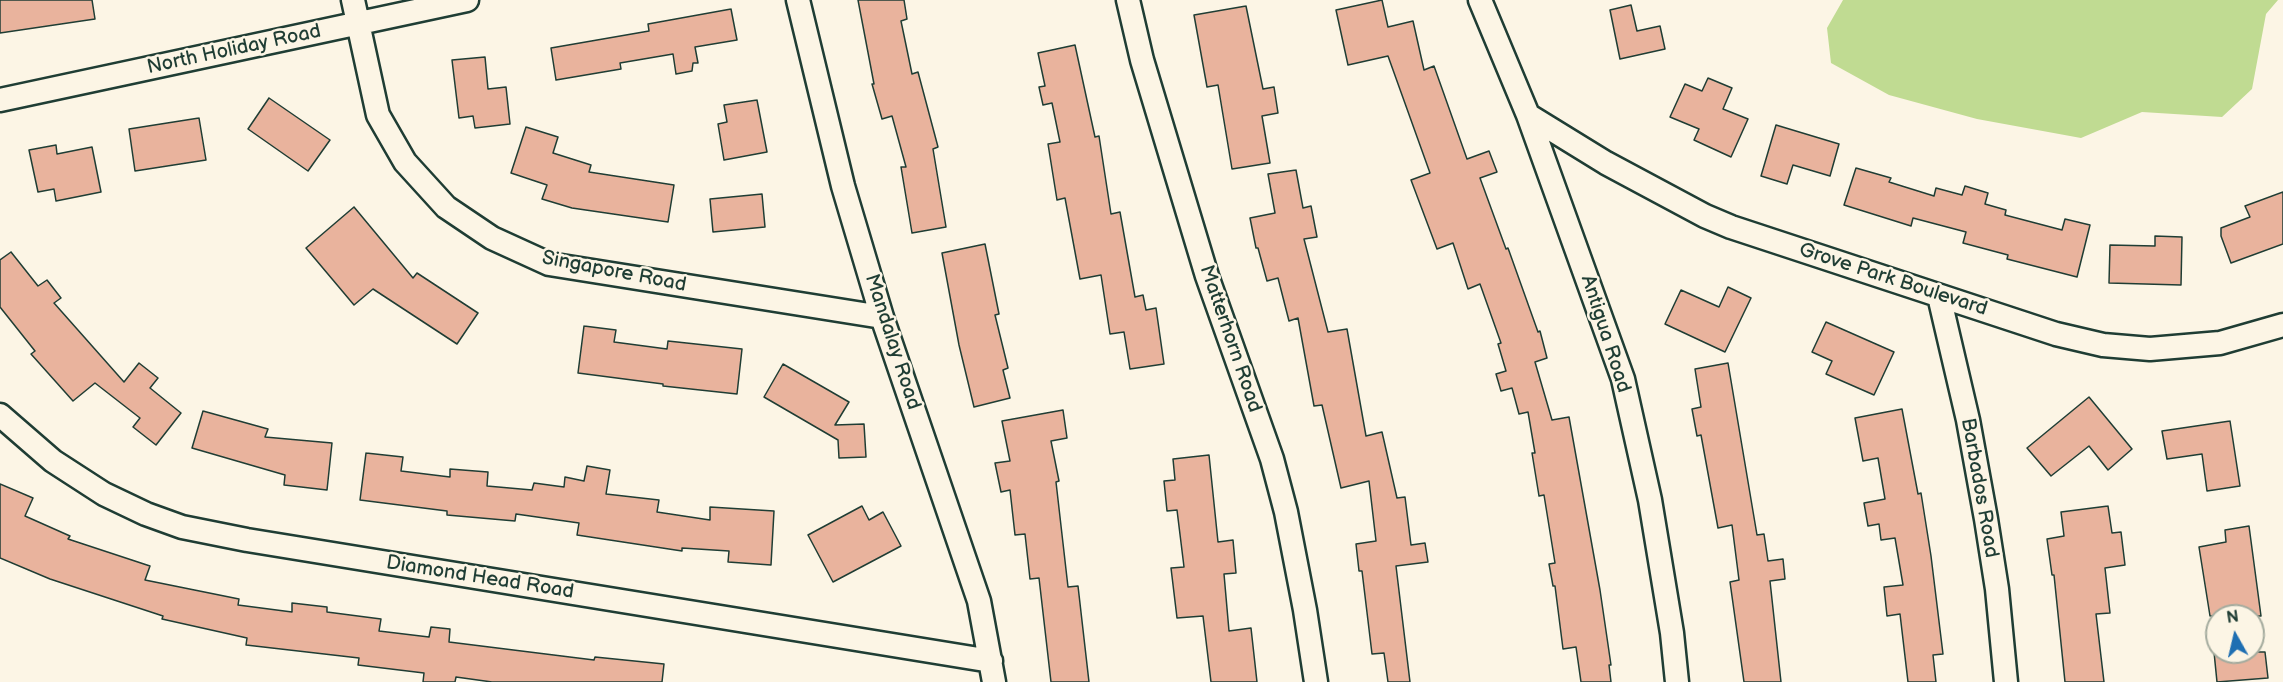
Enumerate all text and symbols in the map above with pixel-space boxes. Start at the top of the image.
street label: North Holiday Road [145,20,323,80]
street label: Grove Park Boulevard [1796,238,1990,322]
street label: Singapore Road [540,246,688,298]
street label: Matterhorn Road [1194,262,1266,416]
street label: Mandalay Road [859,271,925,413]
street label: Antigua Road [1575,272,1635,396]
street label: Barbados Road [1955,416,2003,560]
street label: Diamond Head Road [384,551,576,605]
north arrow [2205,604,2265,664]
text: N [2225,607,2240,628]

